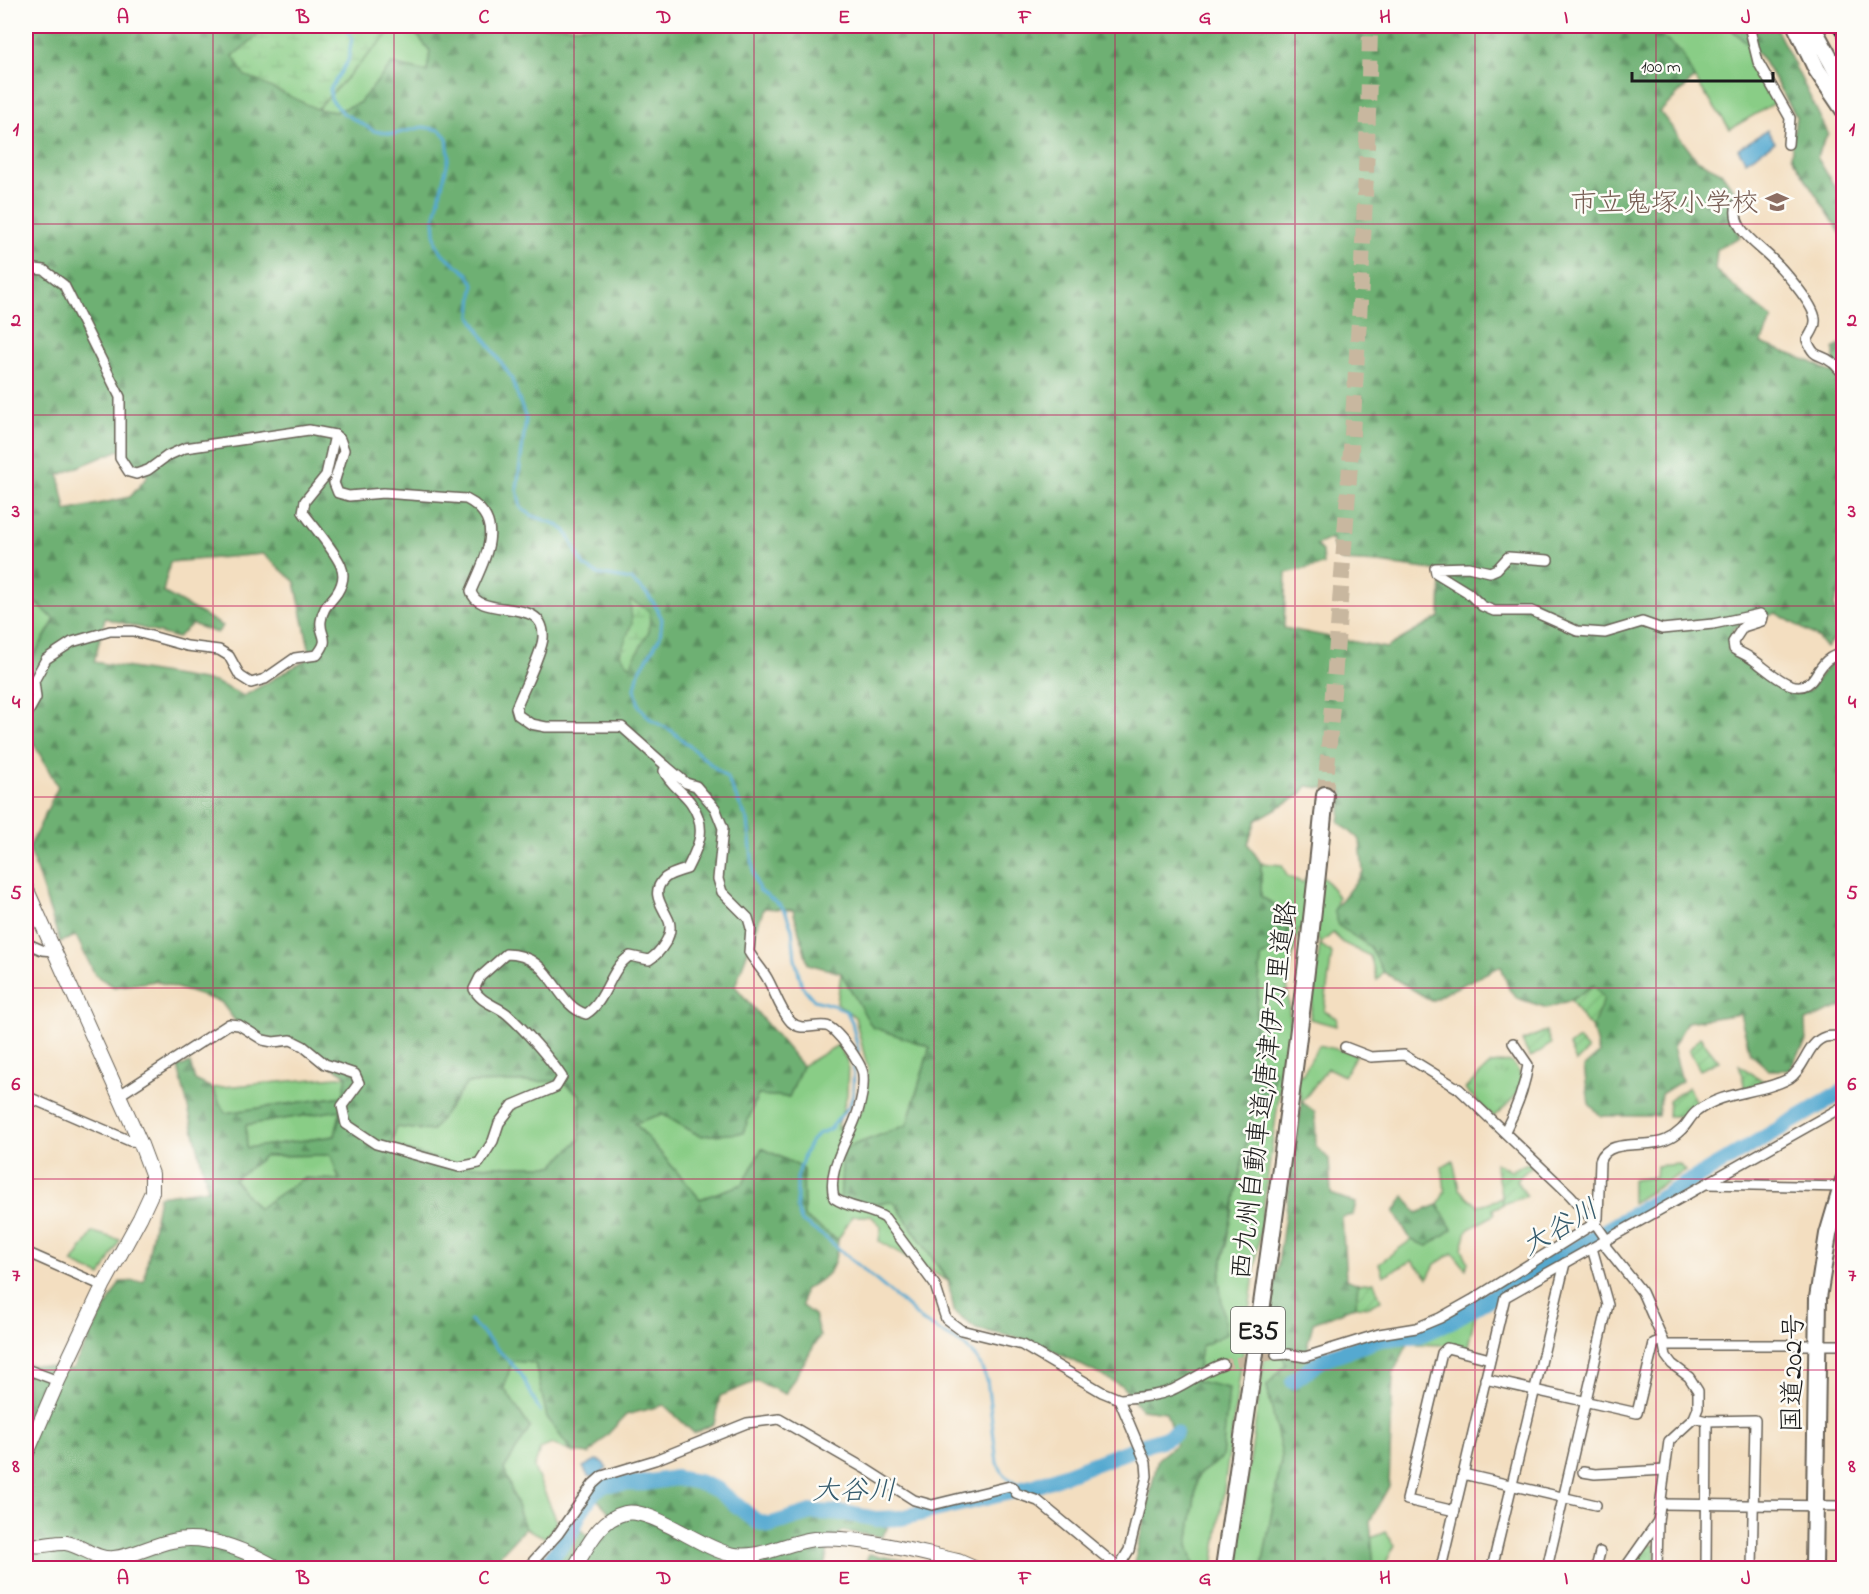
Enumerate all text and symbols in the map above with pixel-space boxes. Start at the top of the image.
text: A [117,4,129,33]
text: B [295,4,310,33]
text: C [479,4,490,33]
text: D [656,4,671,33]
text: E [838,4,850,33]
text: F [1018,4,1032,33]
text: G [1199,4,1212,33]
text: H [1379,4,1391,33]
text: I [1564,4,1569,33]
text: J [1741,4,1751,33]
scale bar [1632,45,1773,83]
text: 100 m [1641,55,1681,81]
text: 1 [13,116,20,145]
text: 1 [1849,116,1856,145]
place label: 市立鬼塚小学校 [1570,185,1759,224]
school or university icon: 市立鬼塚小学校 [1764,189,1790,215]
text: 2 [10,307,21,336]
text: 2 [1846,307,1857,336]
text: 3 [11,498,20,527]
text: 3 [1847,498,1856,527]
text: 4 [12,689,21,718]
text: 4 [1848,689,1857,718]
text: 5 [10,880,22,909]
text: 5 [1846,880,1858,909]
street label: 西九州自動車道;唐津伊万里道路 [1223,899,1308,1282]
text: 6 [12,1071,21,1100]
text: 6 [1848,1071,1857,1100]
water label: 大谷川 [1514,1190,1607,1268]
text: 7 [12,1262,21,1291]
text: 7 [1848,1262,1857,1291]
road number: E35 [1231,1307,1285,1353]
street label: 国道202号 [1774,1313,1815,1433]
text: 8 [11,1453,20,1482]
text: 8 [1847,1453,1856,1482]
water label: 大谷川 [812,1472,896,1513]
text: A [117,1565,129,1594]
text: B [295,1565,310,1594]
text: C [479,1565,490,1594]
text: D [656,1565,671,1594]
text: E [838,1565,850,1594]
text: F [1018,1565,1032,1594]
text: G [1199,1565,1212,1594]
text: H [1379,1565,1391,1594]
text: I [1564,1565,1569,1594]
text: J [1741,1565,1751,1594]

